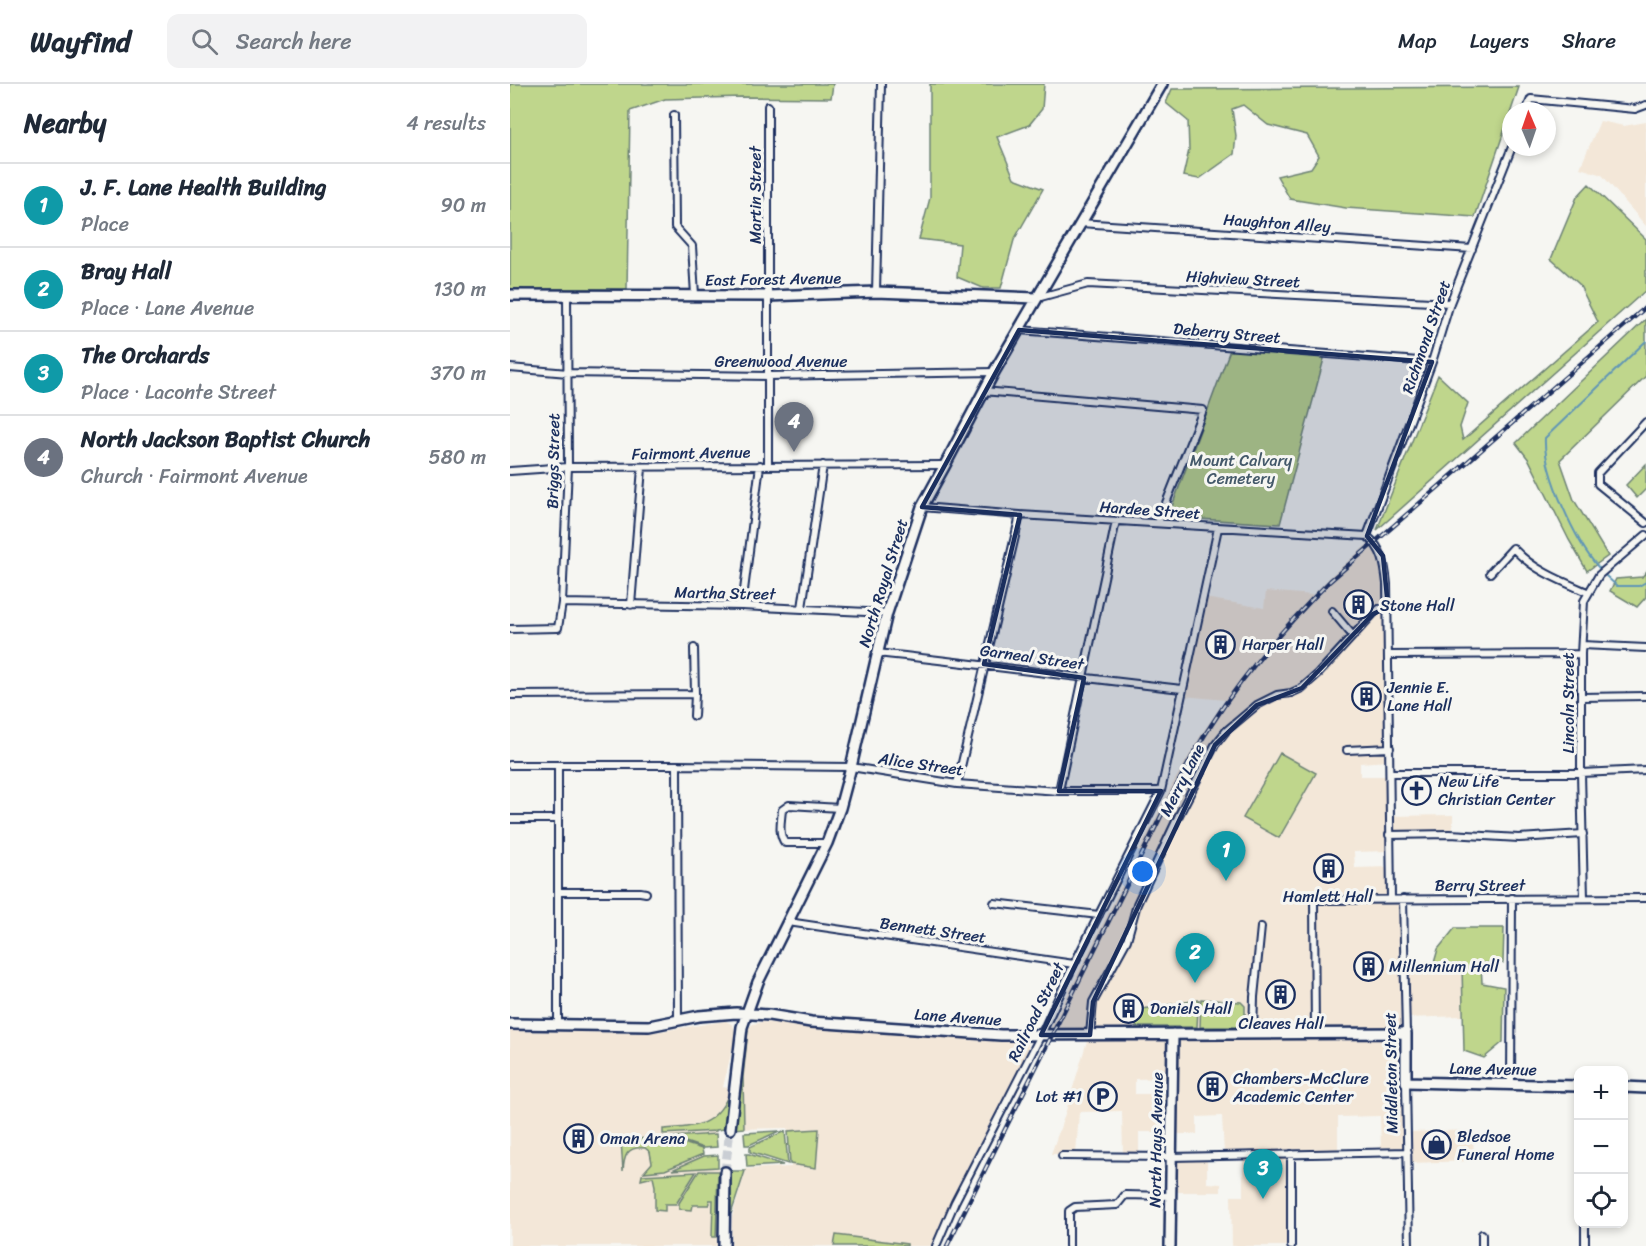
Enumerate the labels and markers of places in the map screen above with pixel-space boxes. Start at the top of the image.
pin: 4 [774,402,814,452]
building icon: Stone Hall [1343,589,1375,621]
place label: Stone Hall [1380,591,1455,620]
building icon: Harper Hall [1205,628,1237,660]
place label: Harper Hall [1242,630,1324,659]
place label: Jennie E. Lane Hall [1386,673,1452,720]
building icon: Jennie E. Lane Hall [1350,680,1382,712]
place label: New Life Christian Center [1438,767,1556,814]
church icon: New Life Christian Center [1401,774,1433,806]
pin: 1 [1206,832,1246,881]
building icon: Hamlett Hall [1312,852,1344,884]
place label: Hamlett Hall [1283,882,1374,911]
pin: 2 [1176,934,1214,983]
building icon: Millennium Hall [1352,950,1384,982]
place label: Millennium Hall [1389,952,1499,981]
building icon: Cleaves Hall [1265,979,1297,1011]
building icon: Daniels Hall [1113,992,1145,1024]
place label: Daniels Hall [1150,994,1233,1023]
place label: Cleaves Hall [1238,1009,1324,1038]
place label: Chambers-McClure Academic Center [1232,1064,1369,1111]
building icon: Chambers-McClure Academic Center [1196,1071,1228,1103]
parking icon: Lot #1 [1087,1080,1119,1112]
place label: Lot #1 [1035,1082,1082,1111]
building icon: Oman Arena [563,1122,595,1154]
place label: Bledsoe Funeral Home [1457,1122,1554,1169]
place label: Oman Arena [600,1124,685,1153]
shop icon: Bledsoe Funeral Home [1420,1129,1452,1161]
pin: 3 [1244,1150,1282,1199]

